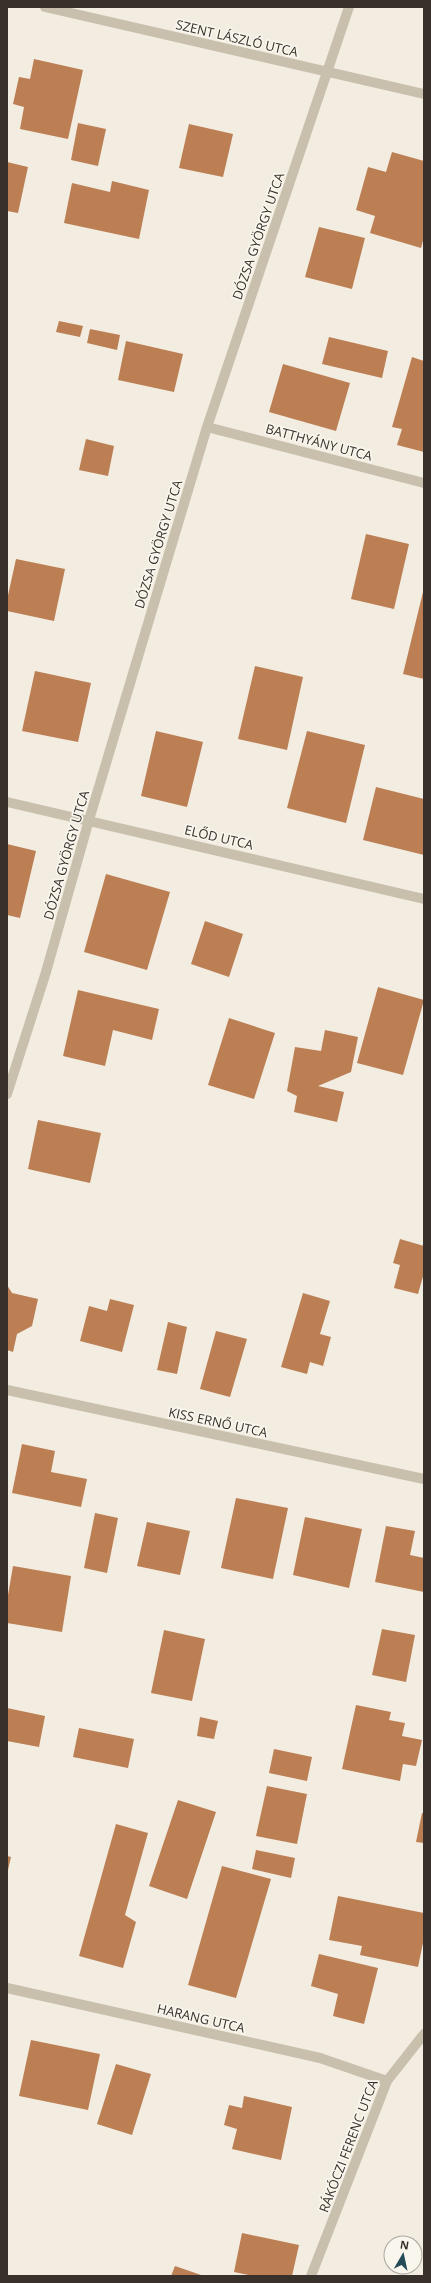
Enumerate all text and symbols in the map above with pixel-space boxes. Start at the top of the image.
street label: SZENT LÁSZLÓ UTCA [174,15,301,61]
street label: DÓZSA GYÖRGY UTCA [228,169,289,302]
street label: BATTHYÁNY UTCA [264,419,375,465]
street label: DÓZSA GYÖRGY UTCA [130,477,186,611]
street label: DÓZSA GYÖRGY UTCA [39,788,93,922]
street label: ELŐD UTCA [183,820,256,854]
street label: KISS ERNŐ UTCA [167,1403,270,1441]
street label: HARANG UTCA [155,1999,247,2037]
street label: RÁKÓCZI FERENC UTCA [314,2076,382,2215]
north arrow [383,2235,423,2275]
text: N [399,2237,410,2253]

